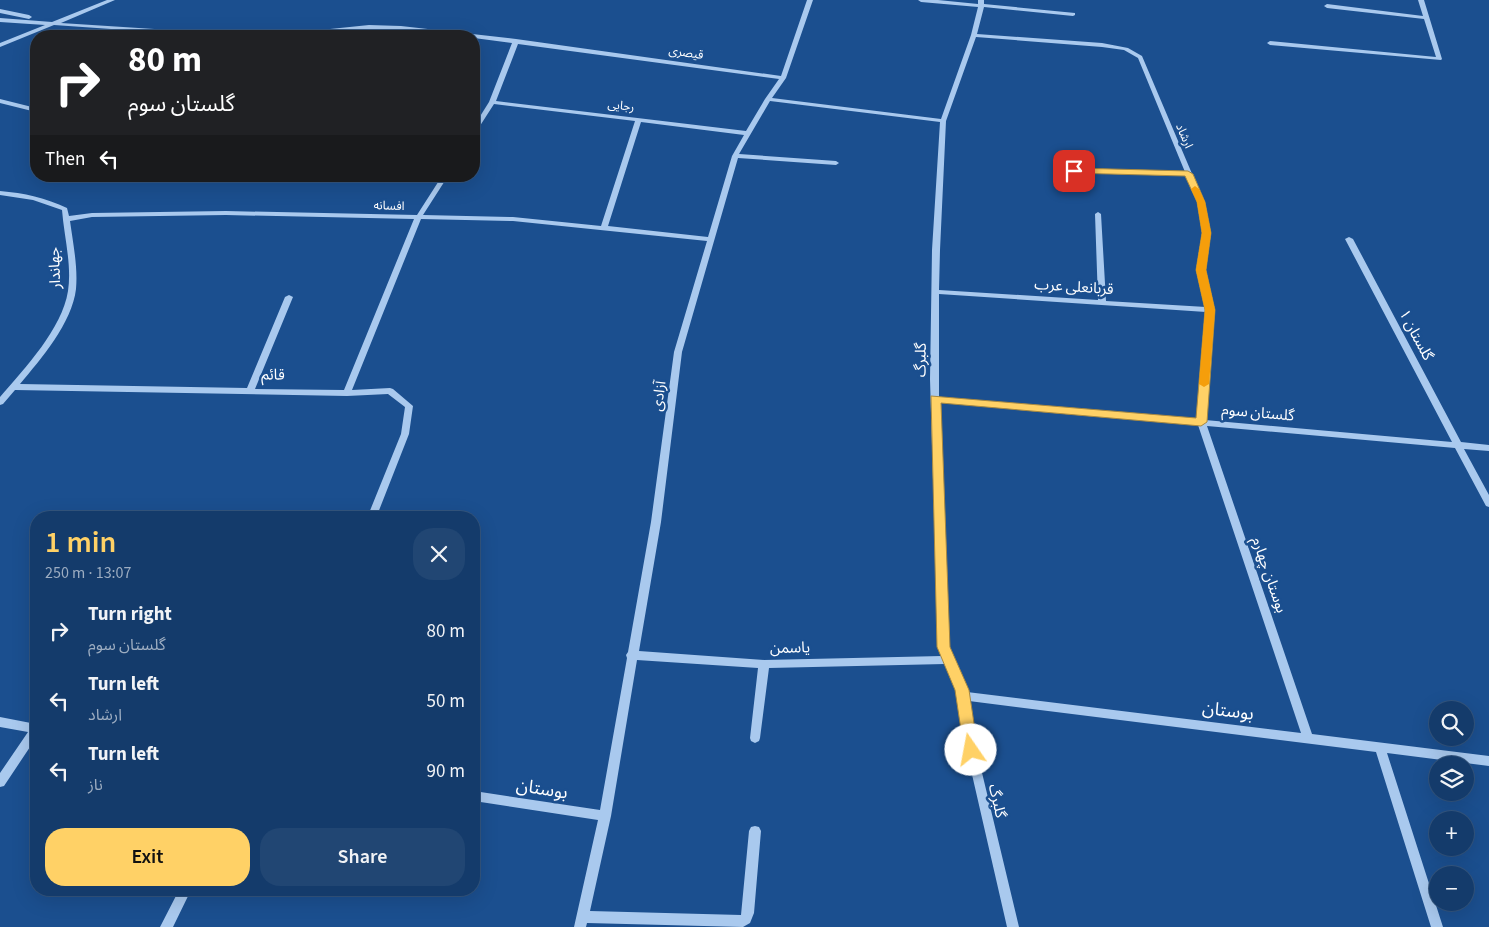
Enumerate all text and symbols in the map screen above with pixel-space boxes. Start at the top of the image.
text: 80 m [128,35,202,85]
street label: قیصری [667,42,705,64]
icon: right [45,50,110,115]
text: گلستان سوم [128,88,235,120]
street label: رجایی [607,96,635,116]
street label: ارشاد [1171,121,1197,151]
icon: left [95,145,123,173]
text: Then [45,146,85,173]
pin [1053,150,1095,192]
icon: arrive [1060,157,1088,185]
street label: افسانه [373,197,405,215]
street label: جهاندار [44,247,66,290]
street label: قربانعلی عرب [1034,274,1115,300]
street label: گلستان ۱ [1394,306,1439,365]
street label: گلبرگ [910,342,932,377]
street label: قائم [261,364,285,386]
street label: آزادی [646,379,672,413]
street label: گلستان سوم [1221,399,1296,427]
text: 1 min [45,521,116,564]
button: close [413,528,465,580]
street label: بوستان چهارم [1246,534,1292,616]
text: 250 m · 13:07 [45,562,132,584]
text: Turn right [88,601,172,628]
icon: right [45,617,73,645]
text: 80 m [427,618,465,645]
text: گلستان سوم [88,634,166,656]
street label: یاسمن [770,637,810,659]
text: Turn left [88,671,159,698]
icon: left [45,687,73,715]
text: 50 m [427,688,465,715]
street label: بوستان [1201,695,1255,727]
map controls [1429,701,1474,911]
button: search [1429,701,1474,746]
text: ارشاد [88,704,122,726]
position arrow [944,723,996,775]
text: Turn left [88,741,159,768]
button: layers [1429,756,1474,801]
icon: left [45,757,73,785]
text: 90 m [427,758,465,785]
street label: بوستان [514,773,570,805]
text: ناز [88,774,103,796]
street label: گلبرگ [983,782,1011,821]
button: + [1429,811,1474,856]
button: Exit [45,828,250,886]
button: Share [260,828,465,886]
button: − [1429,866,1474,911]

